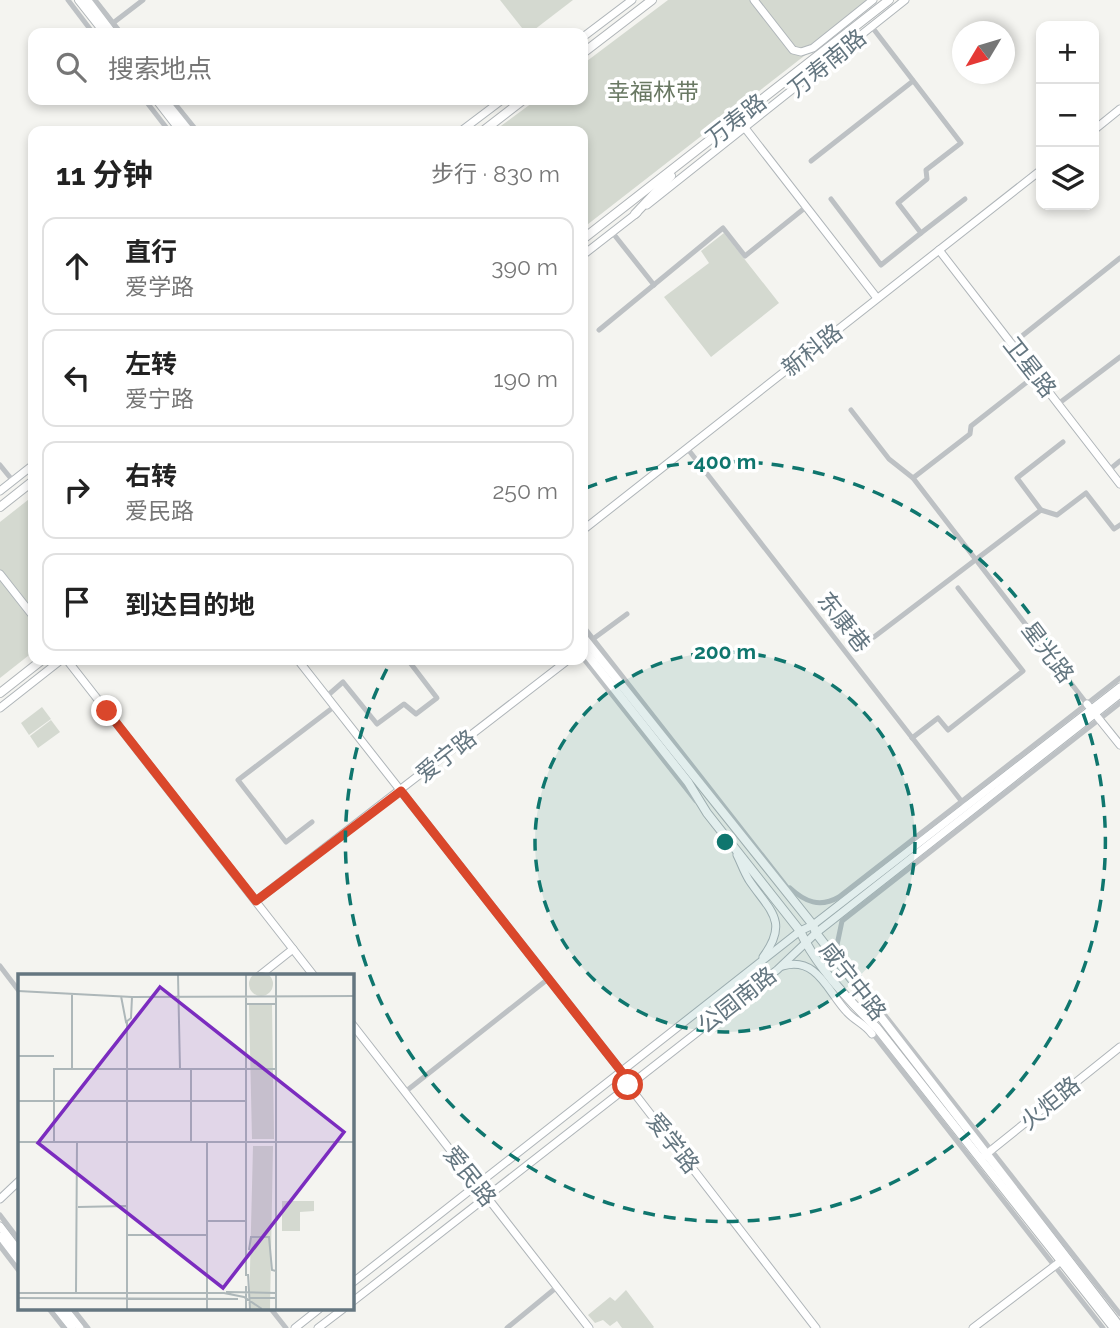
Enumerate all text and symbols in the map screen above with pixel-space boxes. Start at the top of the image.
north arrow [952,21,1015,84]
map controls [1036,21,1099,210]
button: + [1036,21,1099,84]
street label: 万寿南路 [782,23,871,102]
search box [28,28,588,105]
icon: search [52,48,90,86]
text: 搜索地点 [108,54,212,84]
park label: 幸福林带 [607,78,699,105]
button: − [1036,84,1099,147]
street label: 万寿路 [700,88,771,151]
button: layers [1036,147,1099,210]
text: 11 分钟 [56,157,153,192]
text: 步行 · 830 m [431,160,560,187]
text: 直行 [125,237,177,267]
icon: ahead [58,247,96,285]
text: 390 m [491,253,558,280]
text: 爱学路 [125,273,194,300]
street label: 新科路 [776,318,847,381]
street label: 卫星路 [999,331,1062,402]
text: 左转 [125,349,177,379]
icon: left [58,359,96,397]
text: 190 m [494,365,558,392]
text: 爱宁路 [125,385,194,412]
text: 400 m [694,449,756,474]
text: 右转 [125,461,177,491]
icon: right [58,471,96,509]
text: 250 m [492,477,558,504]
text: 爱民路 [125,497,194,524]
icon: arrive [58,583,96,621]
street label: 东康巷 [813,586,876,657]
text: 到达目的地 [125,590,255,620]
street label: 星光路 [1017,616,1080,687]
text: 200 m [694,639,756,664]
route end [91,695,122,726]
street label: 爱宁路 [410,724,481,787]
centre of rings [713,830,737,854]
street label: 咸宁中路 [814,936,892,1025]
street label: 公园南路 [692,961,781,1039]
inset map [18,974,354,1310]
route start [612,1069,643,1100]
street label: 火炬路 [1014,1070,1085,1135]
street label: 爱学路 [642,1107,705,1178]
street label: 爱民路 [439,1140,502,1211]

